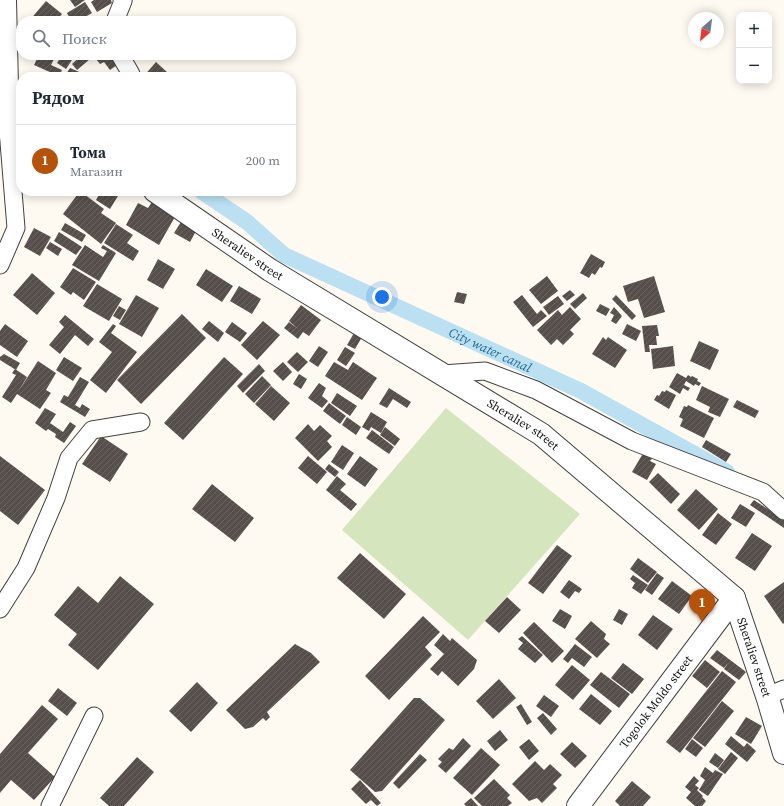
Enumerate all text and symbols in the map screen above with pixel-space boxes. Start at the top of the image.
north arrow [688,12,724,48]
map controls [736,12,772,84]
button: + [736,12,772,48]
search box [16,16,296,60]
icon: search [30,27,52,49]
text: Поиск [62,28,107,49]
button: − [736,48,772,84]
text: Рядом [32,86,84,110]
text: Тома [70,142,106,163]
text: 1 [41,152,49,169]
text: 200 m [246,152,280,169]
text: Магазин [70,163,123,180]
street label: Sheraliev street [209,224,286,284]
your location [372,287,392,307]
water label: City water canal [446,324,534,376]
street label: Sheraliev street [484,395,562,454]
pin: 1 [689,589,715,622]
street label: Sheraliev street [733,615,775,699]
street label: Togolok Moldo street [616,652,696,752]

